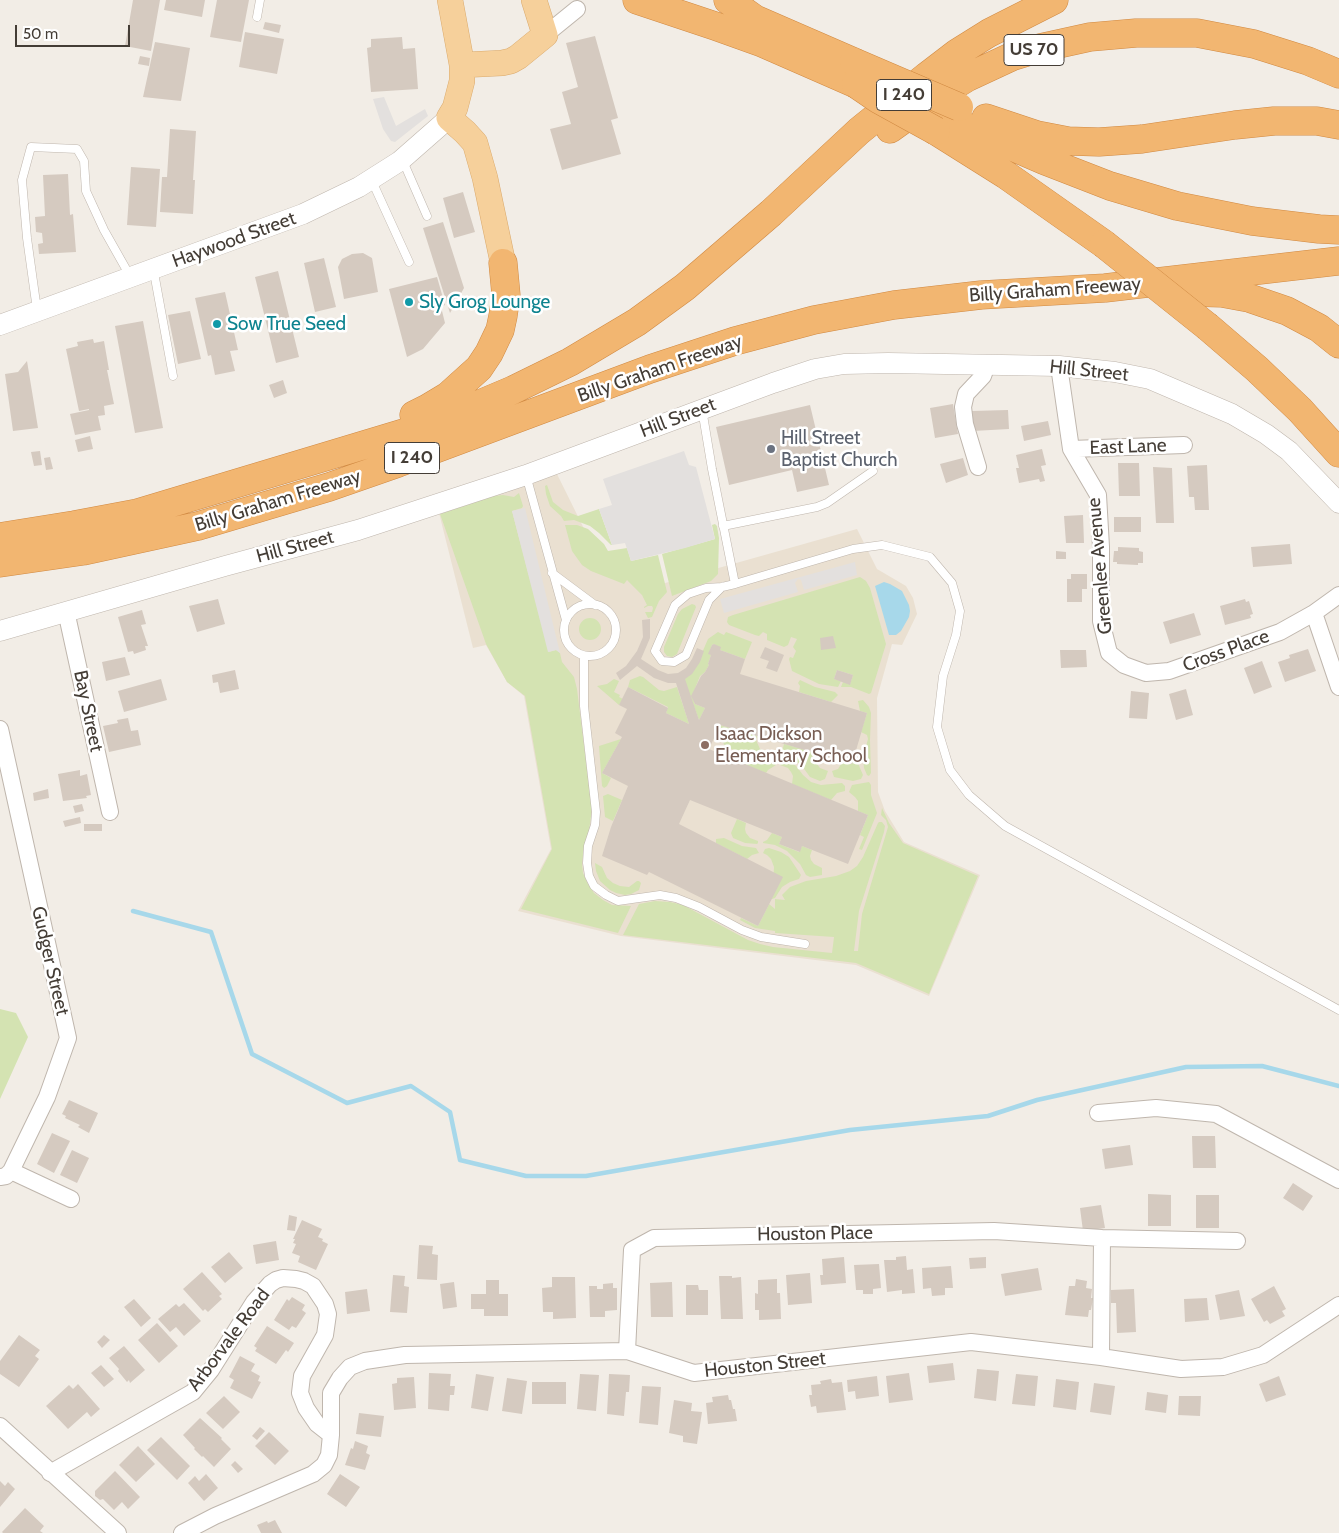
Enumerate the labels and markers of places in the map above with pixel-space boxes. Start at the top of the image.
place label: Sly Grog Lounge [419,291,550,313]
marker: Sly Grog Lounge [403,296,415,308]
place label: Sow True Seed [227,313,346,335]
marker: Sow True Seed [211,318,223,330]
place label: Hill Street Baptist Church [781,427,898,471]
marker: Hill Street Baptist Church [765,443,777,455]
place label: Isaac Dickson Elementary School [715,723,867,767]
marker: Isaac Dickson Elementary School [699,739,711,751]

